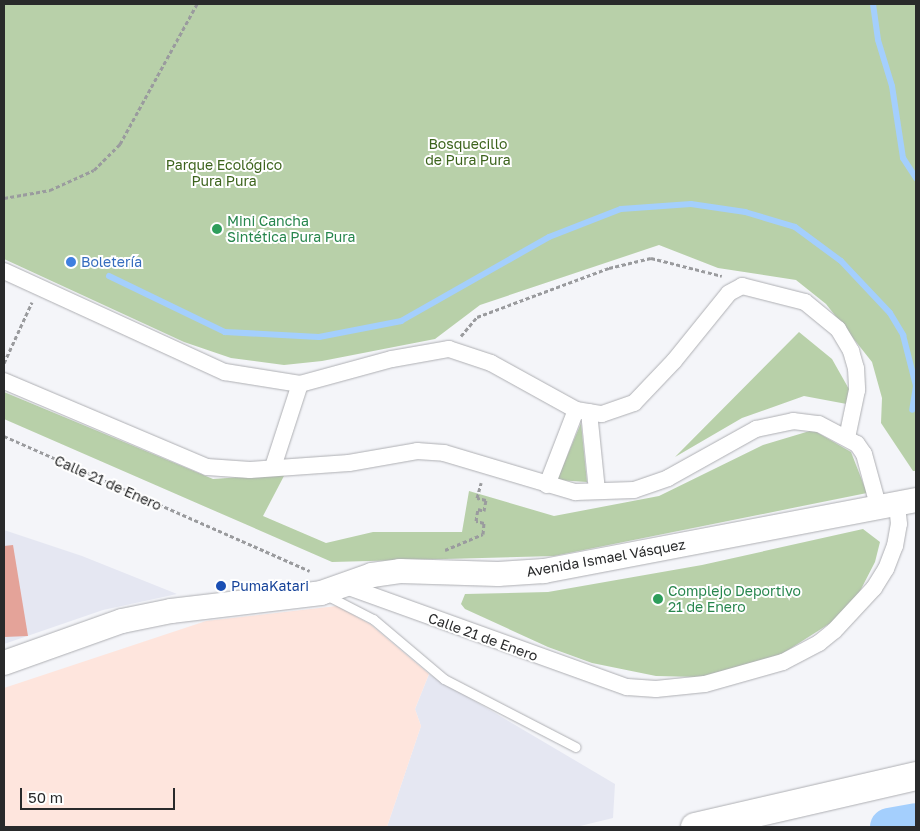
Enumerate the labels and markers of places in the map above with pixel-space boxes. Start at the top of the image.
place label: Mini Cancha Sintética Pura Pura [227,213,356,246]
marker: Mini Cancha Sintética Pura Pura [211,223,223,235]
place label: Boletería [81,254,142,270]
marker: Boletería [65,256,77,268]
place label: PumaKatari [231,578,309,594]
marker: PumaKatari [215,580,227,592]
place label: Complejo Deportivo 21 de Enero [668,583,801,616]
marker: Complejo Deportivo 21 de Enero [652,593,664,605]

